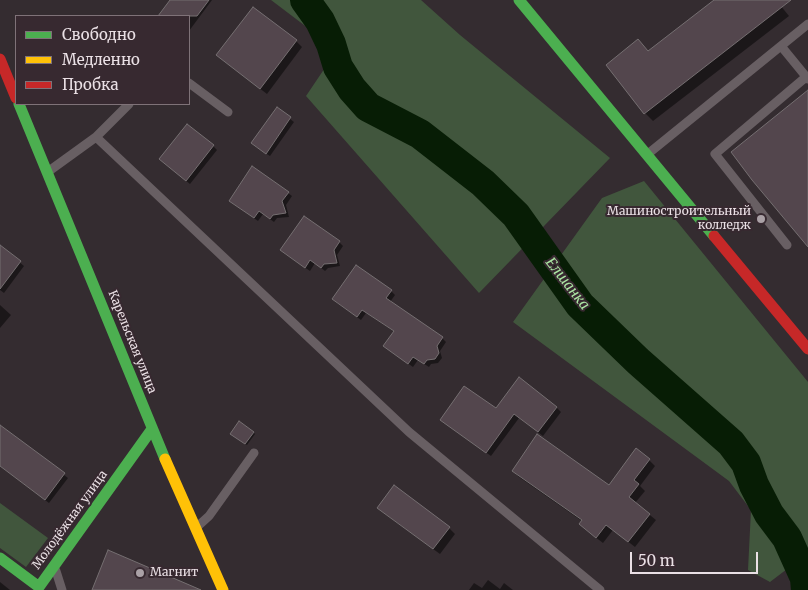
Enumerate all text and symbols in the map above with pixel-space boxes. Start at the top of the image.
legend [15,15,190,105]
text: Свободно [62,25,136,44]
text: Медленно [62,50,140,69]
text: Пробка [62,75,119,94]
place label: Машиностроительный колледж [607,205,751,233]
marker: Машиностроительный колледж [755,213,767,225]
water label: Елшанка [541,255,593,313]
street label: Карельская улица [105,288,159,396]
street label: Молодёжная улица [29,468,111,572]
scale bar [633,542,760,574]
text: 50 m [638,551,675,570]
place label: Магнит [150,566,198,580]
marker: Магнит [134,567,146,579]

